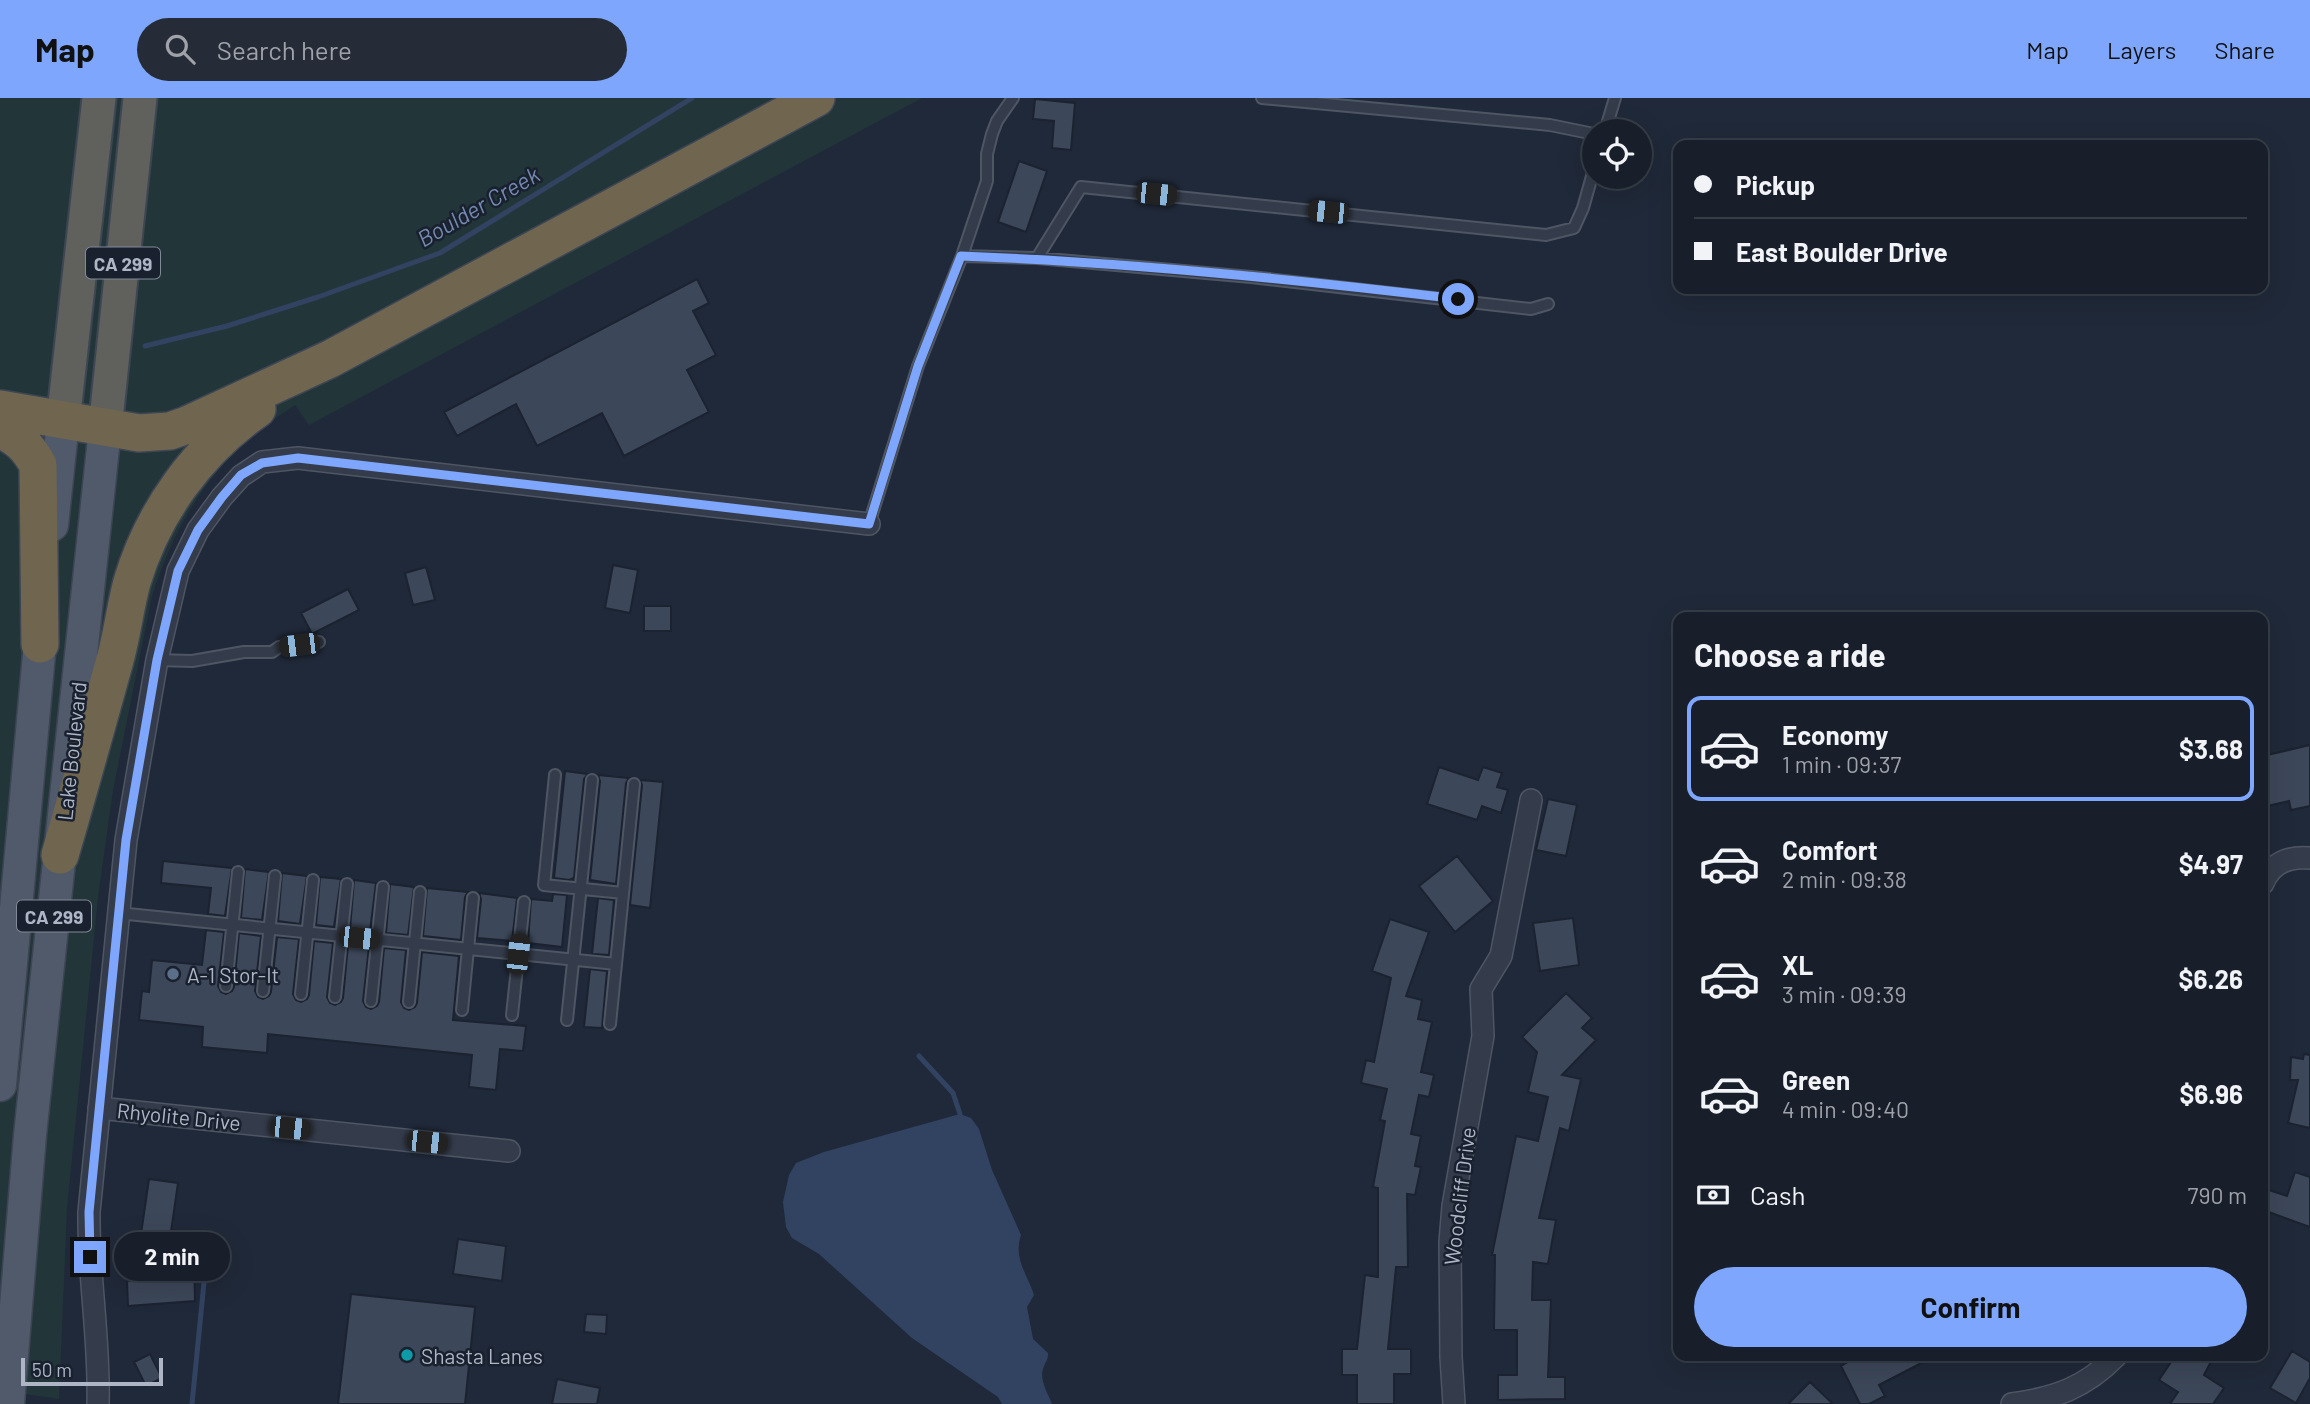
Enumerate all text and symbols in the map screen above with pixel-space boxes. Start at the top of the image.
search box [137,18,627,81]
text: Map [35,29,95,69]
icon: search [161,30,199,68]
text: Search here [217,34,352,65]
text: Map [2026,35,2069,64]
text: Layers [2107,35,2176,64]
text: Share [2214,35,2275,64]
map controls [1582,119,1652,189]
button: locate [1582,119,1652,189]
water label: Boulder Creek [412,160,544,252]
text: Pickup [1736,169,1815,200]
car [1135,181,1178,207]
car [1307,199,1350,225]
text: East Boulder Drive [1736,236,1948,267]
road number: CA 299 [86,248,160,279]
route start [1442,283,1474,315]
car [277,632,322,658]
text: Choose a ride [1694,635,1886,673]
street label: Lake Boulevard [51,680,91,822]
icon: car [1698,717,1761,780]
text: Economy [1782,719,1888,750]
text: $3.68 [2179,733,2243,764]
text: 1 min · 09:37 [1782,750,1901,778]
icon: car [1698,832,1761,895]
text: Comfort [1782,834,1878,865]
text: $4.97 [2179,848,2243,879]
text: 2 min · 09:38 [1782,865,1907,893]
road number: CA 299 [17,901,91,932]
car [338,925,381,951]
car [506,932,531,976]
icon: car [1698,947,1761,1010]
text: XL [1782,949,1813,980]
place label: A-1 Stor-It [187,962,279,987]
text: $6.26 [2179,963,2243,994]
marker: A-1 Stor-It [165,966,181,982]
text: 3 min · 09:39 [1782,980,1906,1008]
icon: car [1698,1062,1761,1125]
text: Green [1782,1064,1850,1095]
text: $6.96 [2179,1078,2243,1109]
text: 4 min · 09:40 [1782,1095,1909,1123]
street label: Rhyolite Drive [116,1097,242,1135]
car [269,1115,312,1141]
street label: Woodcliff Drive [1438,1126,1480,1266]
car [406,1129,449,1155]
icon: cash [1694,1176,1732,1214]
text: Cash [1750,1179,1805,1210]
text: 790 m [2188,1181,2247,1209]
callout: 2 min [114,1232,230,1282]
route end [74,1241,106,1273]
text: 2 min [144,1242,200,1270]
button: Confirm [1694,1267,2247,1347]
place label: Shasta Lanes [421,1343,543,1368]
marker: Shasta Lanes [399,1347,415,1363]
scale bar [21,1355,163,1387]
text: 50 m [32,1358,72,1381]

